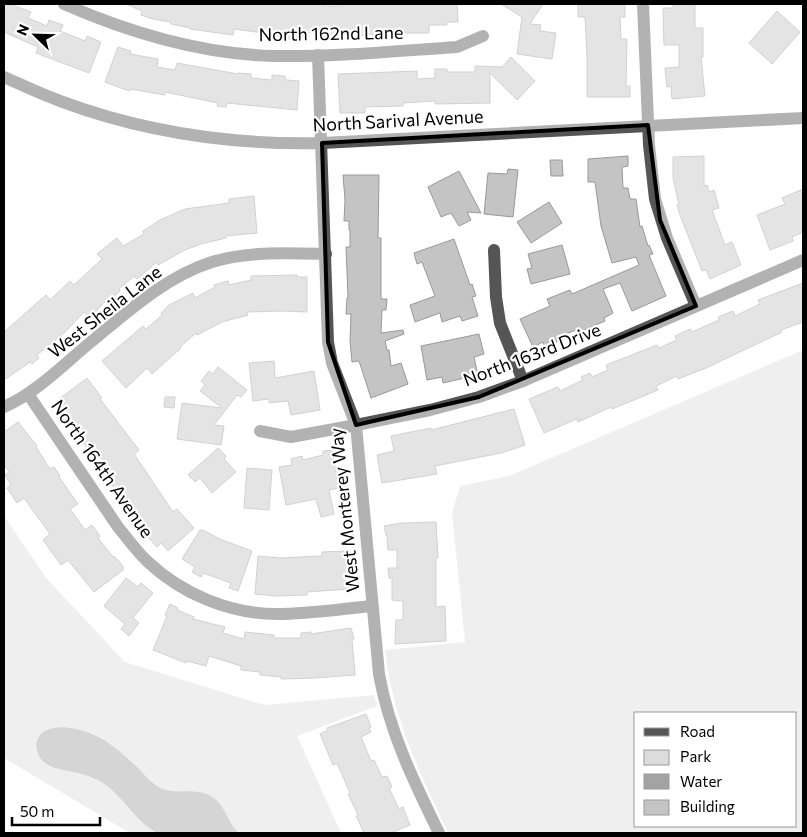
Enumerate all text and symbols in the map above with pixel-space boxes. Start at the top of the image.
north arrow [10,10,60,60]
street label: North 162nd Lane [258,21,404,45]
text: N [13,22,32,38]
street label: North Sarival Avenue [312,105,484,135]
street label: West Sheila Lane [43,260,165,362]
street label: North 163rd Drive [460,318,604,390]
street label: North 164th Avenue [47,395,159,542]
street label: West Monterey Way [324,427,364,594]
legend [634,712,797,827]
text: Road [680,722,715,740]
text: Park [680,747,711,765]
text: Water [680,772,722,790]
scale bar [12,794,100,826]
text: Building [680,797,735,815]
text: 50 m [20,802,54,820]

